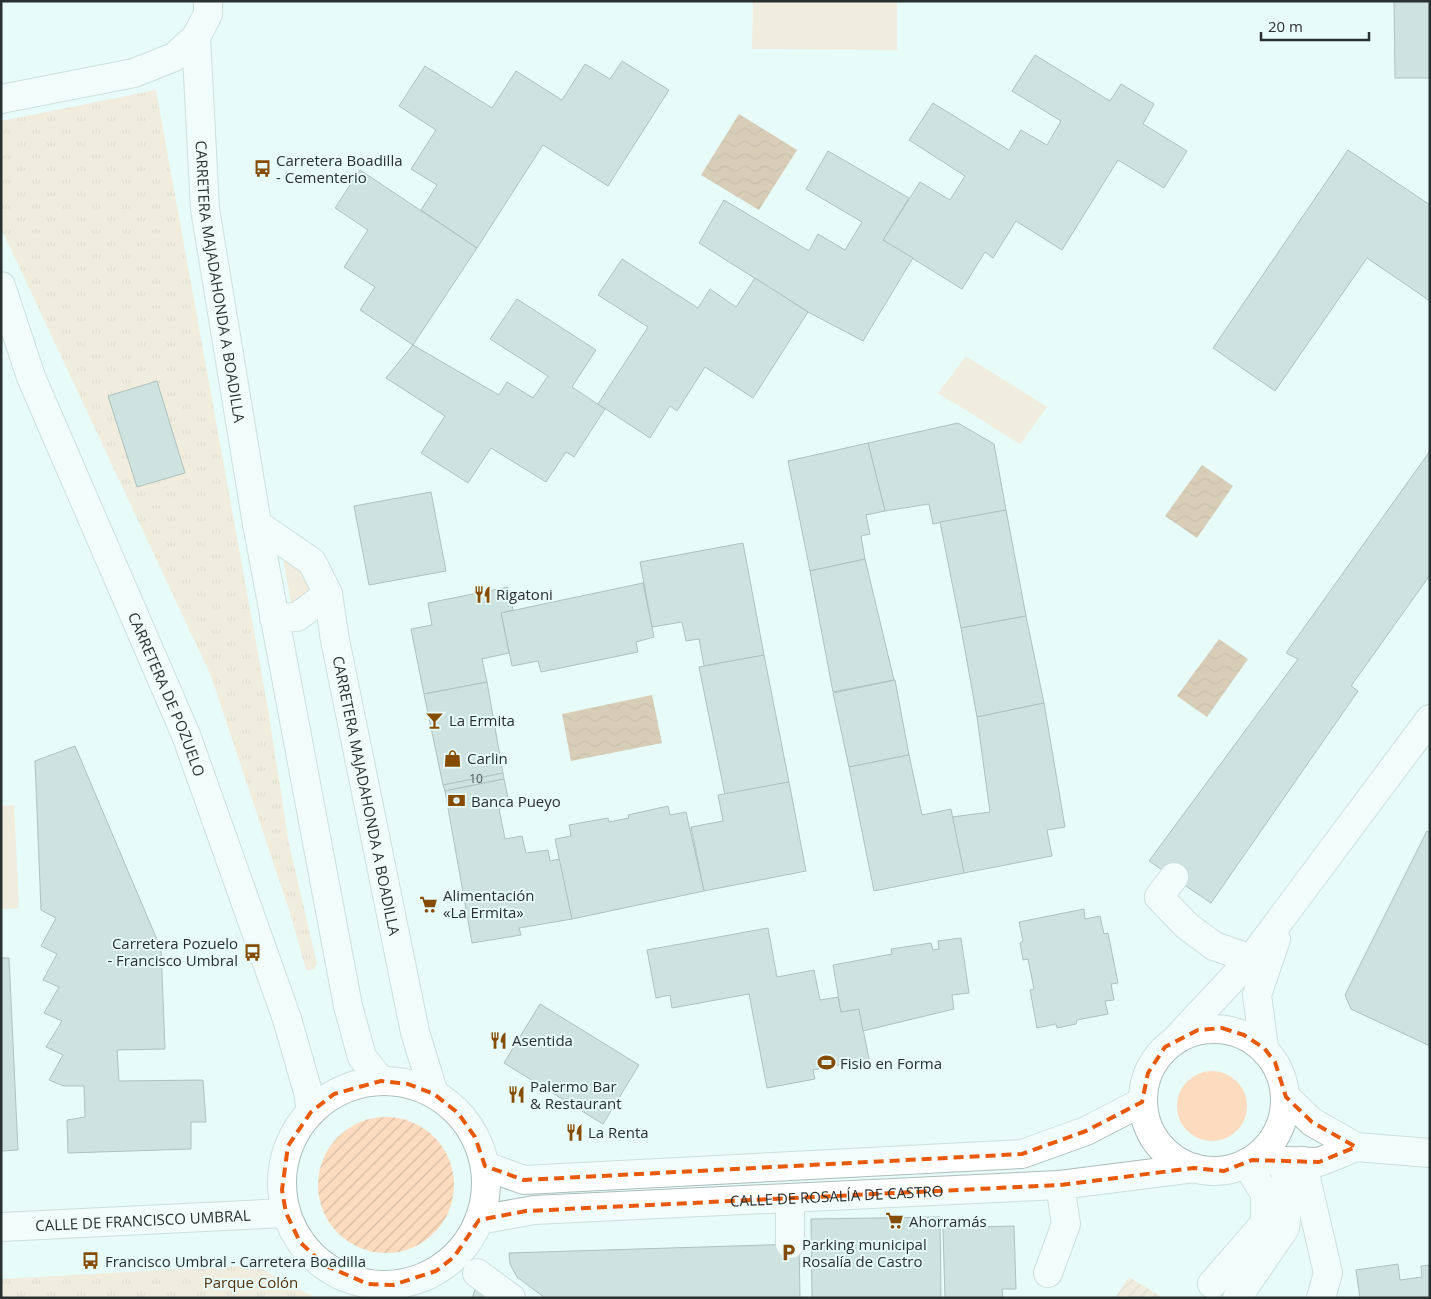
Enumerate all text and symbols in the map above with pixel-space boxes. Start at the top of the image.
scale bar [1261,10,1368,42]
text: 20 m [1268,16,1303,36]
street label: CARRETERA MAJADAHONDA A BOADILLA [191,140,250,424]
place label: Carretera Boadilla - Cementerio [276,150,403,187]
bus stop icon: Carretera Boadilla - Cementerio [252,159,272,179]
restaurant icon: Rigatoni [472,584,492,604]
place label: Rigatoni [496,584,553,604]
street label: CARRETERA DE POZUELO [124,609,210,779]
street label: CARRETERA MAJADAHONDA A BOADILLA [328,654,405,938]
bar icon: La Ermita [425,710,445,730]
place label: La Ermita [449,710,515,730]
shop icon: Carlin [443,748,463,768]
place label: Carlin [467,748,508,768]
house number: 10 [469,770,483,787]
bank icon: Banca Pueyo [447,791,467,811]
place label: Banca Pueyo [471,791,561,811]
place label: Alimentación «La Ermita» [443,885,534,922]
supermarket icon: Alimentación «La Ermita» [419,894,439,914]
place label: Carretera Pozuelo - Francisco Umbral [107,933,238,970]
bus stop icon: Carretera Pozuelo - Francisco Umbral [242,942,262,962]
restaurant icon: Asentida [488,1030,508,1050]
place label: Asentida [512,1030,573,1050]
sports icon: Fisio en Forma [816,1053,836,1073]
place label: Fisio en Forma [840,1053,942,1073]
place label: Palermo Bar & Restaurant [530,1076,622,1113]
restaurant icon: Palermo Bar & Restaurant [506,1085,526,1105]
restaurant icon: La Renta [564,1122,584,1142]
place label: La Renta [588,1122,649,1142]
street label: CALLE DE ROSALÍA DE CASTRO [730,1181,944,1211]
street label: CALLE DE FRANCISCO UMBRAL [35,1205,251,1235]
supermarket icon: Ahorramás [885,1211,905,1231]
place label: Ahorramás [909,1211,987,1231]
place label: Parking municipal Rosalía de Castro [802,1234,927,1271]
parking icon: Parking municipal Rosalía de Castro [778,1243,798,1263]
bus stop icon: Francisco Umbral - Carretera Boadilla [81,1251,101,1271]
place label: Francisco Umbral - Carretera Boadilla [105,1251,366,1271]
park label: Parque Colón [204,1272,298,1292]

